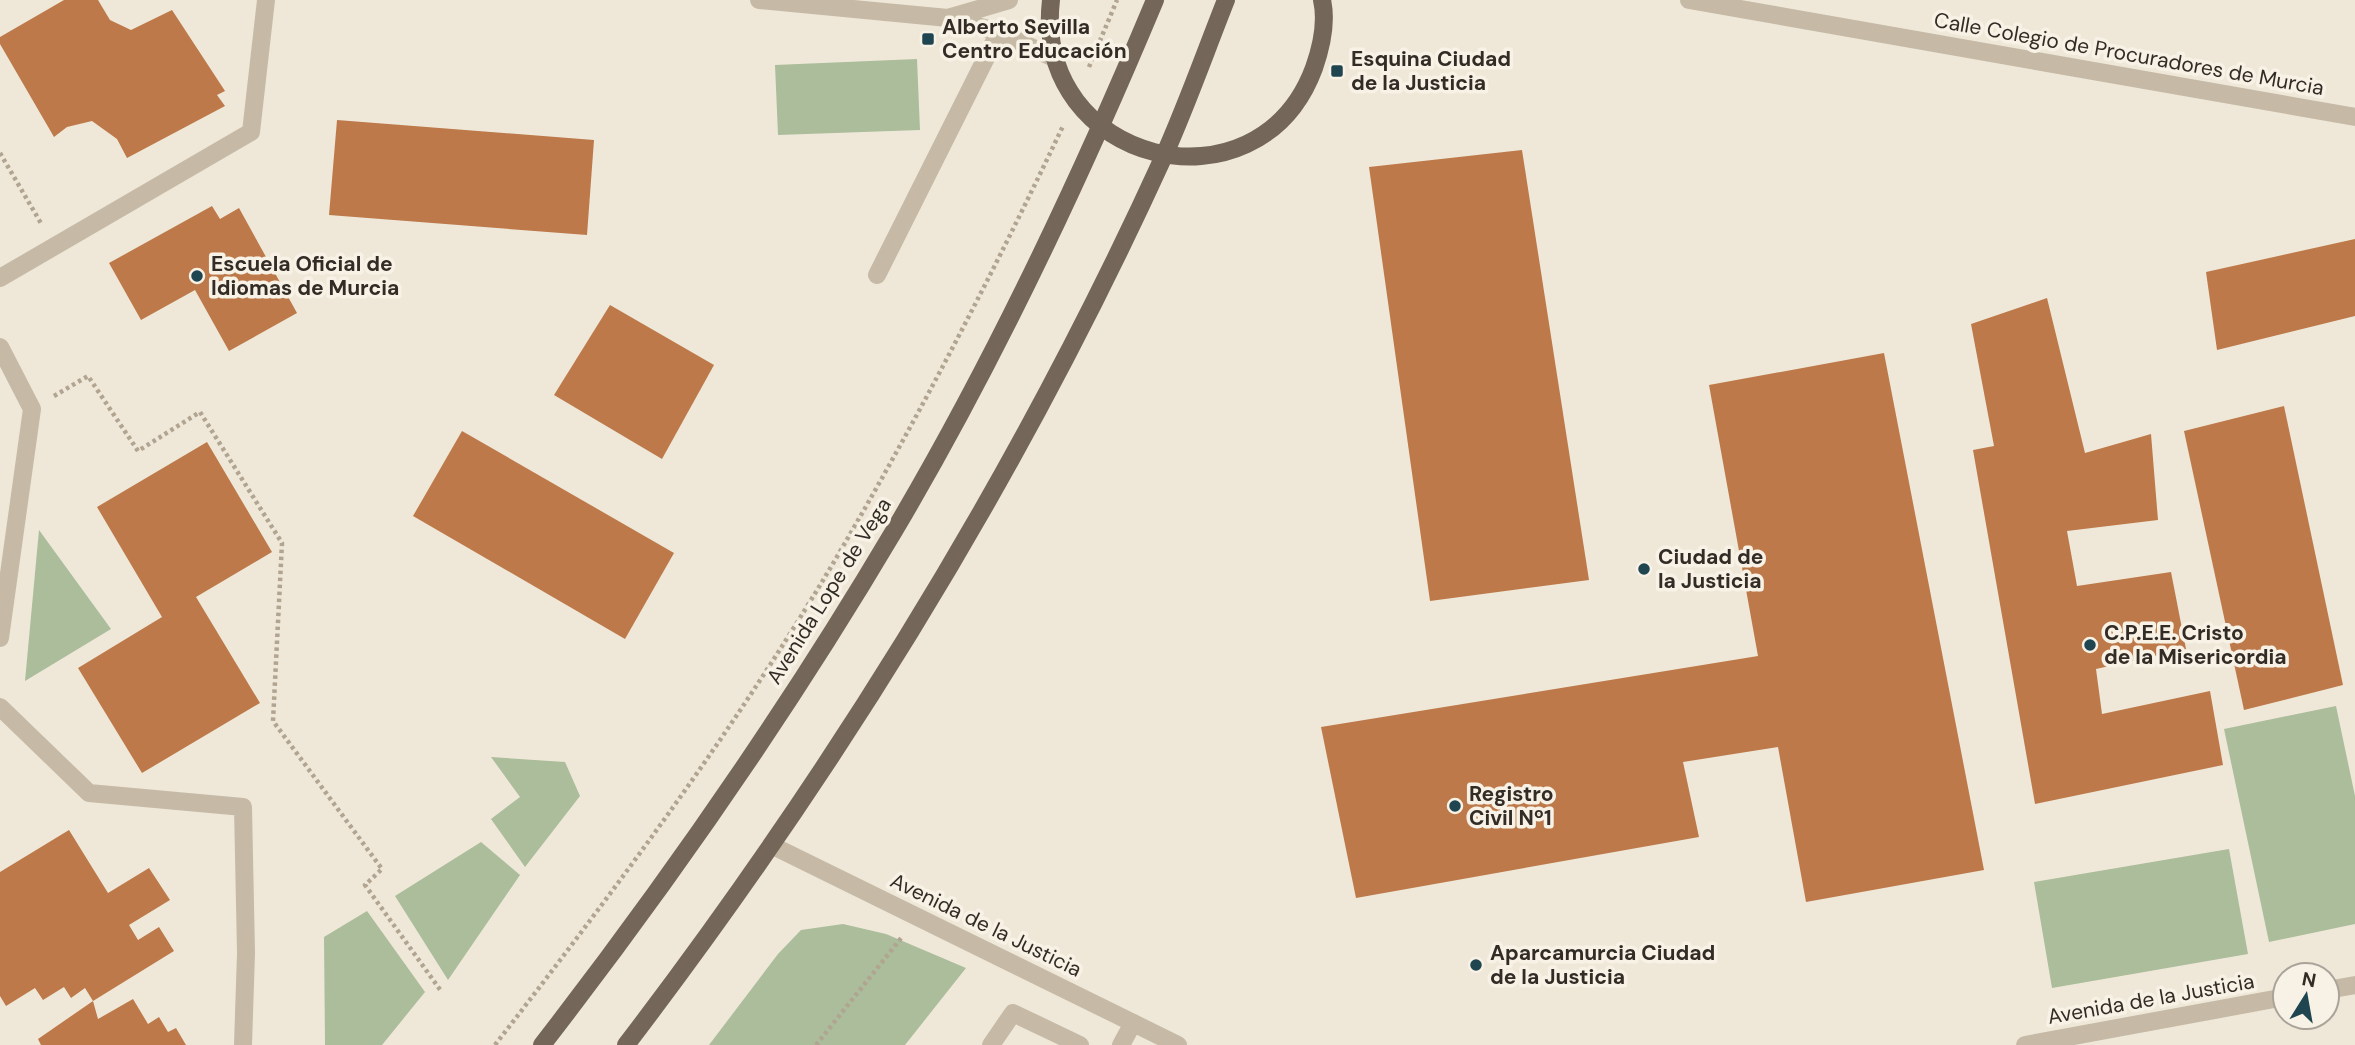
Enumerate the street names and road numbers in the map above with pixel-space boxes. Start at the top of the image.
street label: Calle Colegio de Procuradores de Murcia [1932,6,2326,102]
street label: Avenida Lope de Vega [760,493,898,689]
street label: Avenida de la Justicia [886,867,1086,983]
street label: Avenida de la Justicia [2045,967,2257,1031]

